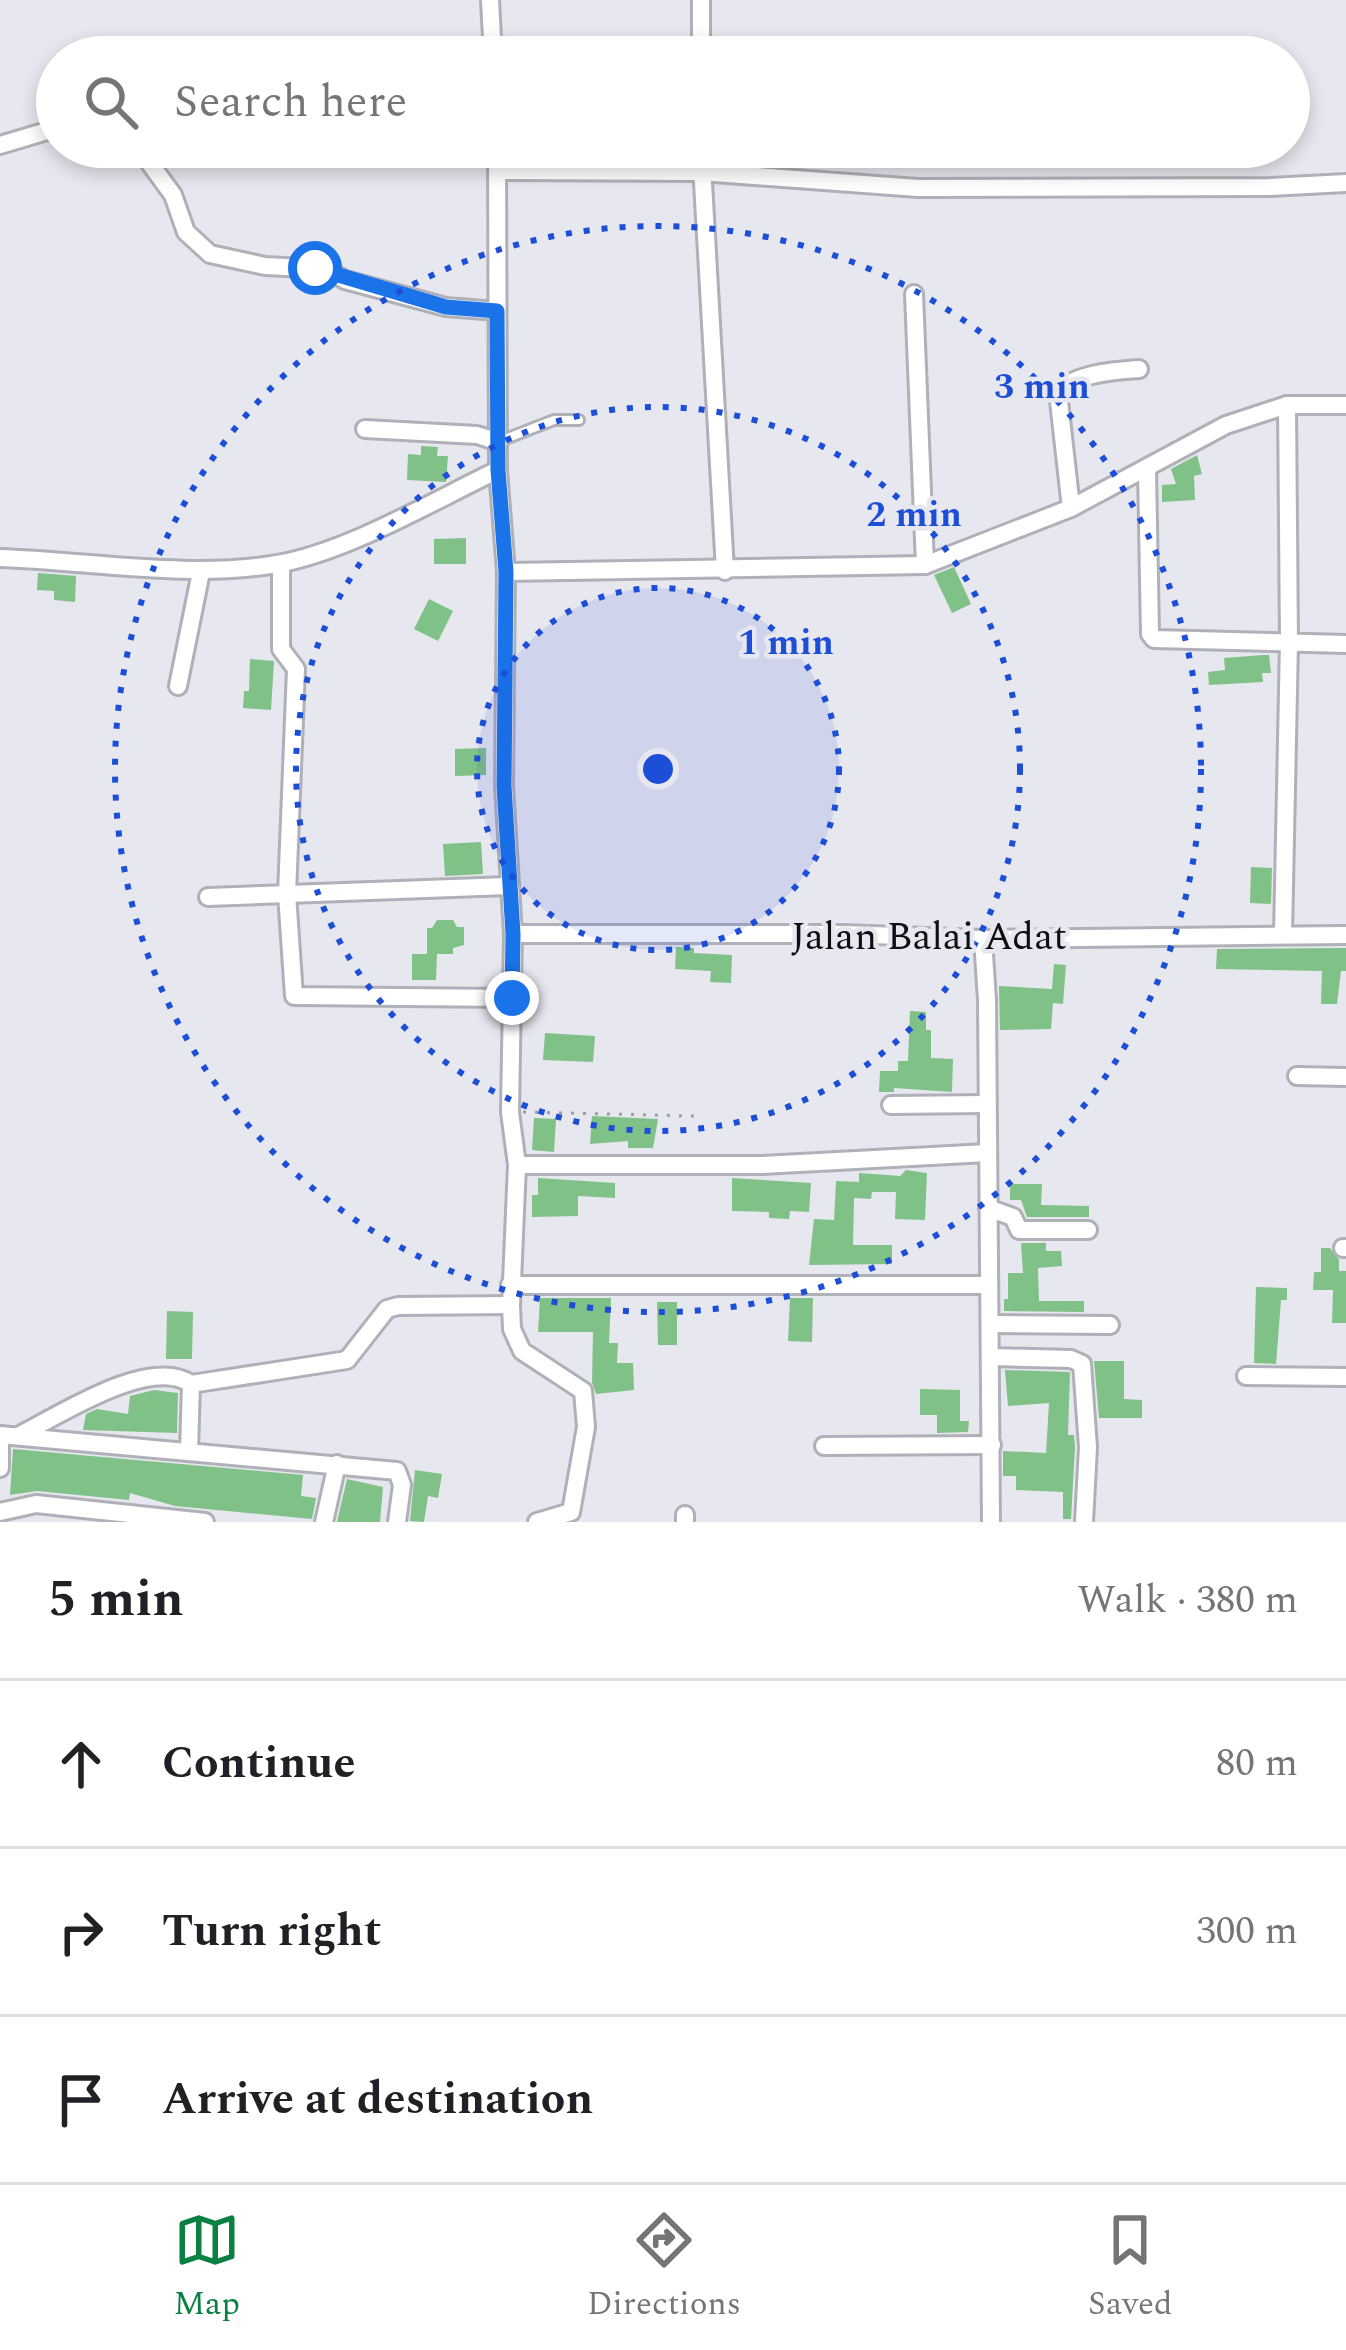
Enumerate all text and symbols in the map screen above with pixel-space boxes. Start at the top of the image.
search box [36,36,1310,168]
text: Search here [174,68,407,137]
icon: search [78,69,144,135]
route start [288,241,342,295]
text: 3 min [994,360,1090,415]
text: 2 min [866,488,962,543]
text: 1 min [738,616,834,671]
centre of rings [637,748,679,790]
street label: Jalan Balai Adat [791,908,1067,967]
route end [485,971,539,1025]
text: 5 min [48,1561,184,1639]
text: Walk · 380 m [1077,1571,1298,1630]
text: Continue [162,1729,355,1798]
icon: ahead [48,1731,114,1797]
text: 80 m [1216,1734,1298,1793]
text: Turn right [162,1897,381,1966]
icon: right [48,1899,114,1965]
text: 300 m [1196,1902,1298,1961]
text: Arrive at destination [162,2065,593,2134]
icon: arrive [48,2067,114,2133]
tab: Map [173,2207,240,2329]
tab: Directions [587,2207,741,2329]
tab: Saved [1088,2207,1173,2329]

